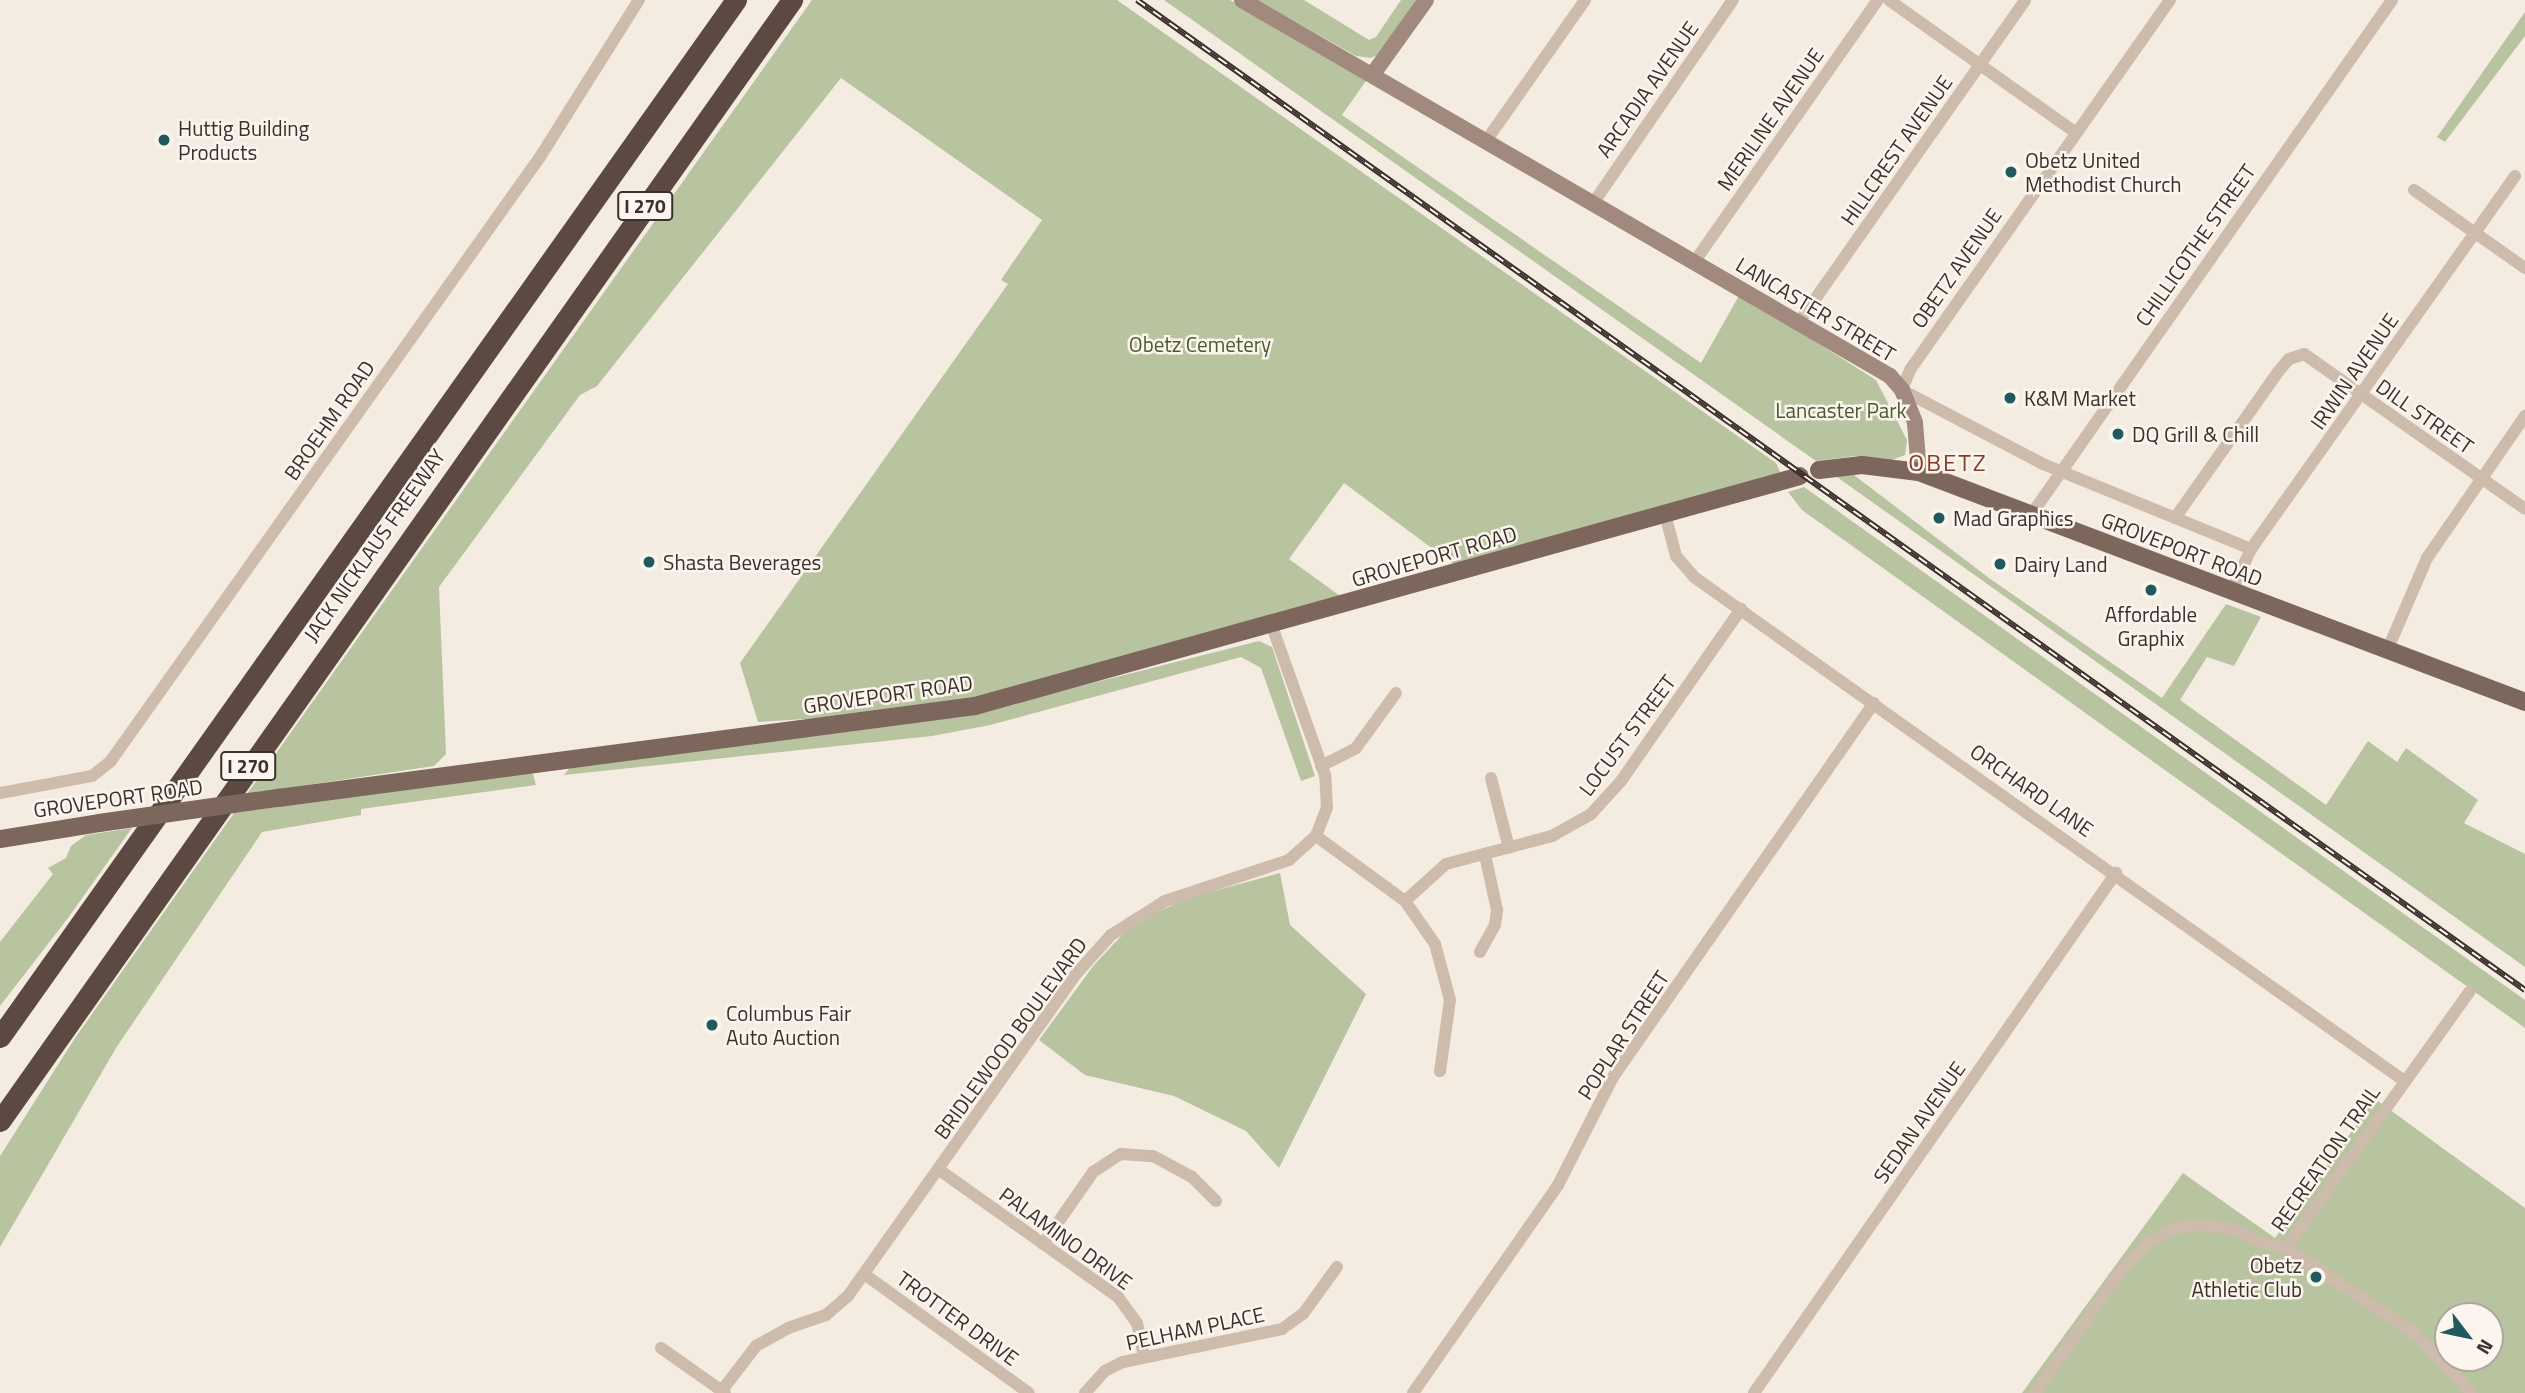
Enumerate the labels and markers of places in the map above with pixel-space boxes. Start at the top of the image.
place label: Huttig Building Products [178,115,309,165]
marker: Huttig Building Products [156,132,172,148]
place label: Obetz United Methodist Church [2025,147,2182,197]
marker: Obetz United Methodist Church [2003,164,2019,180]
place label: K&M Market [2024,385,2136,411]
marker: K&M Market [2002,390,2018,406]
place label: DQ Grill & Chill [2132,421,2259,447]
marker: DQ Grill & Chill [2110,426,2126,442]
place label: Mad Graphics [1953,505,2073,531]
marker: Mad Graphics [1931,510,1947,526]
place label: Shasta Beverages [663,549,821,575]
place label: Dairy Land [2014,551,2108,577]
marker: Shasta Beverages [641,554,657,570]
marker: Dairy Land [1992,556,2008,572]
marker: Affordable Graphix [2143,582,2159,598]
place label: Affordable Graphix [2105,601,2197,651]
place label: Columbus Fair Auto Auction [726,1000,851,1050]
marker: Columbus Fair Auto Auction [704,1017,720,1033]
place label: Obetz Athletic Club [2192,1252,2302,1302]
marker: Obetz Athletic Club [2308,1269,2324,1285]

